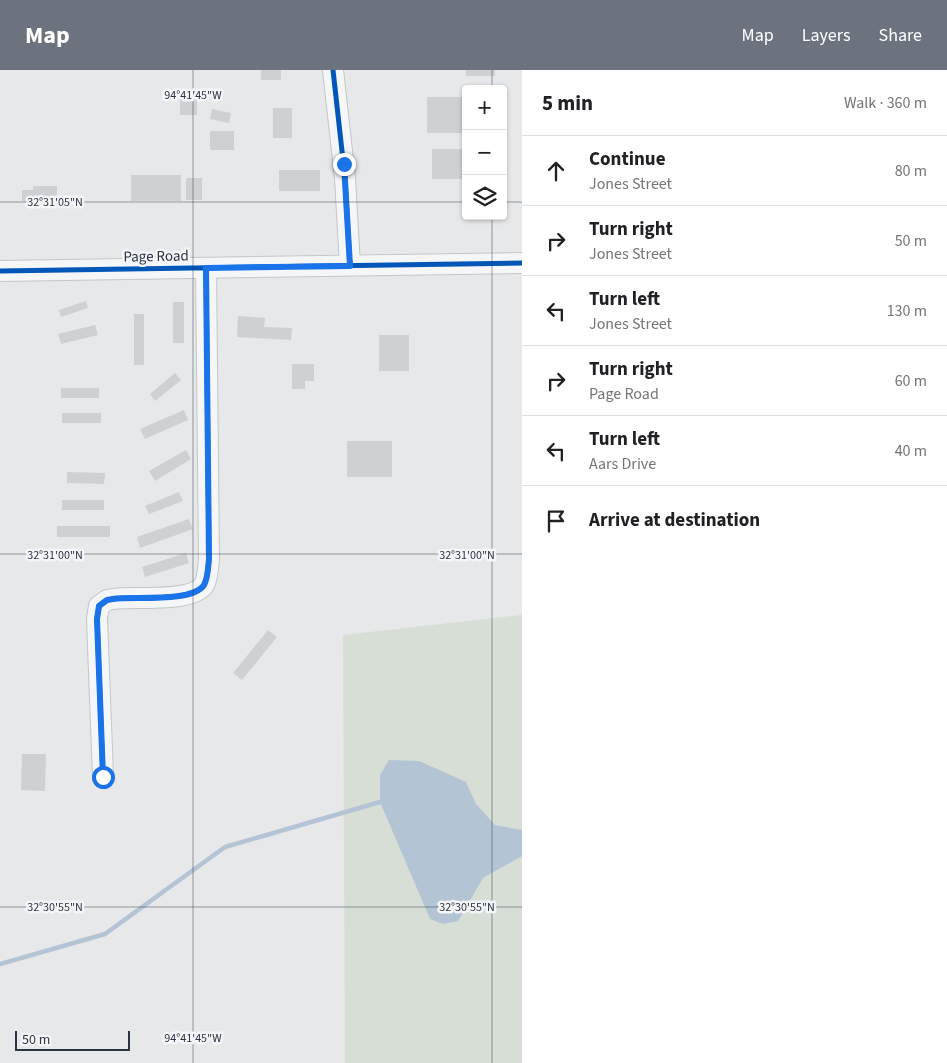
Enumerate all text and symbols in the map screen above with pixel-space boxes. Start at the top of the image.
text: Map [25,18,70,53]
text: Map [742,23,774,48]
text: Layers [802,23,851,48]
text: Share [879,23,922,48]
map controls [462,85,507,220]
button: + [462,85,507,130]
text: 94°41'45"W [164,87,222,104]
text: 5 min [542,88,593,118]
text: Walk · 360 m [844,92,927,114]
button: − [462,130,507,175]
text: Continue [589,146,666,173]
route end [333,153,356,176]
icon: ahead [542,157,570,185]
text: 80 m [895,160,927,182]
text: Jones Street [589,173,672,195]
button: layers [462,175,507,220]
text: 32°31'05"N [27,194,83,211]
text: Turn right [589,216,673,243]
icon: right [542,227,570,255]
text: 50 m [895,230,927,252]
text: Jones Street [589,243,672,265]
street label: Page Road [123,245,189,268]
text: Turn left [589,286,660,313]
icon: left [542,297,570,325]
text: 130 m [887,300,927,322]
text: Jones Street [589,313,672,335]
text: Turn right [589,356,673,383]
icon: right [542,367,570,395]
text: 60 m [895,370,927,392]
text: Page Road [589,383,659,405]
text: Turn left [589,426,660,453]
icon: left [542,437,570,465]
text: 40 m [895,440,927,462]
text: Aars Drive [589,453,656,475]
icon: arrive [542,507,570,535]
text: Arrive at destination [589,507,760,534]
text: 32°31'00"N [27,547,83,564]
text: 32°31'00"N [439,547,495,564]
route start [92,766,115,789]
text: 32°30'55"N [27,899,83,916]
text: 32°30'55"N [439,899,495,916]
scale bar [15,1028,130,1051]
text: 50 m [22,1030,50,1050]
text: 94°41'45"W [164,1030,222,1047]

